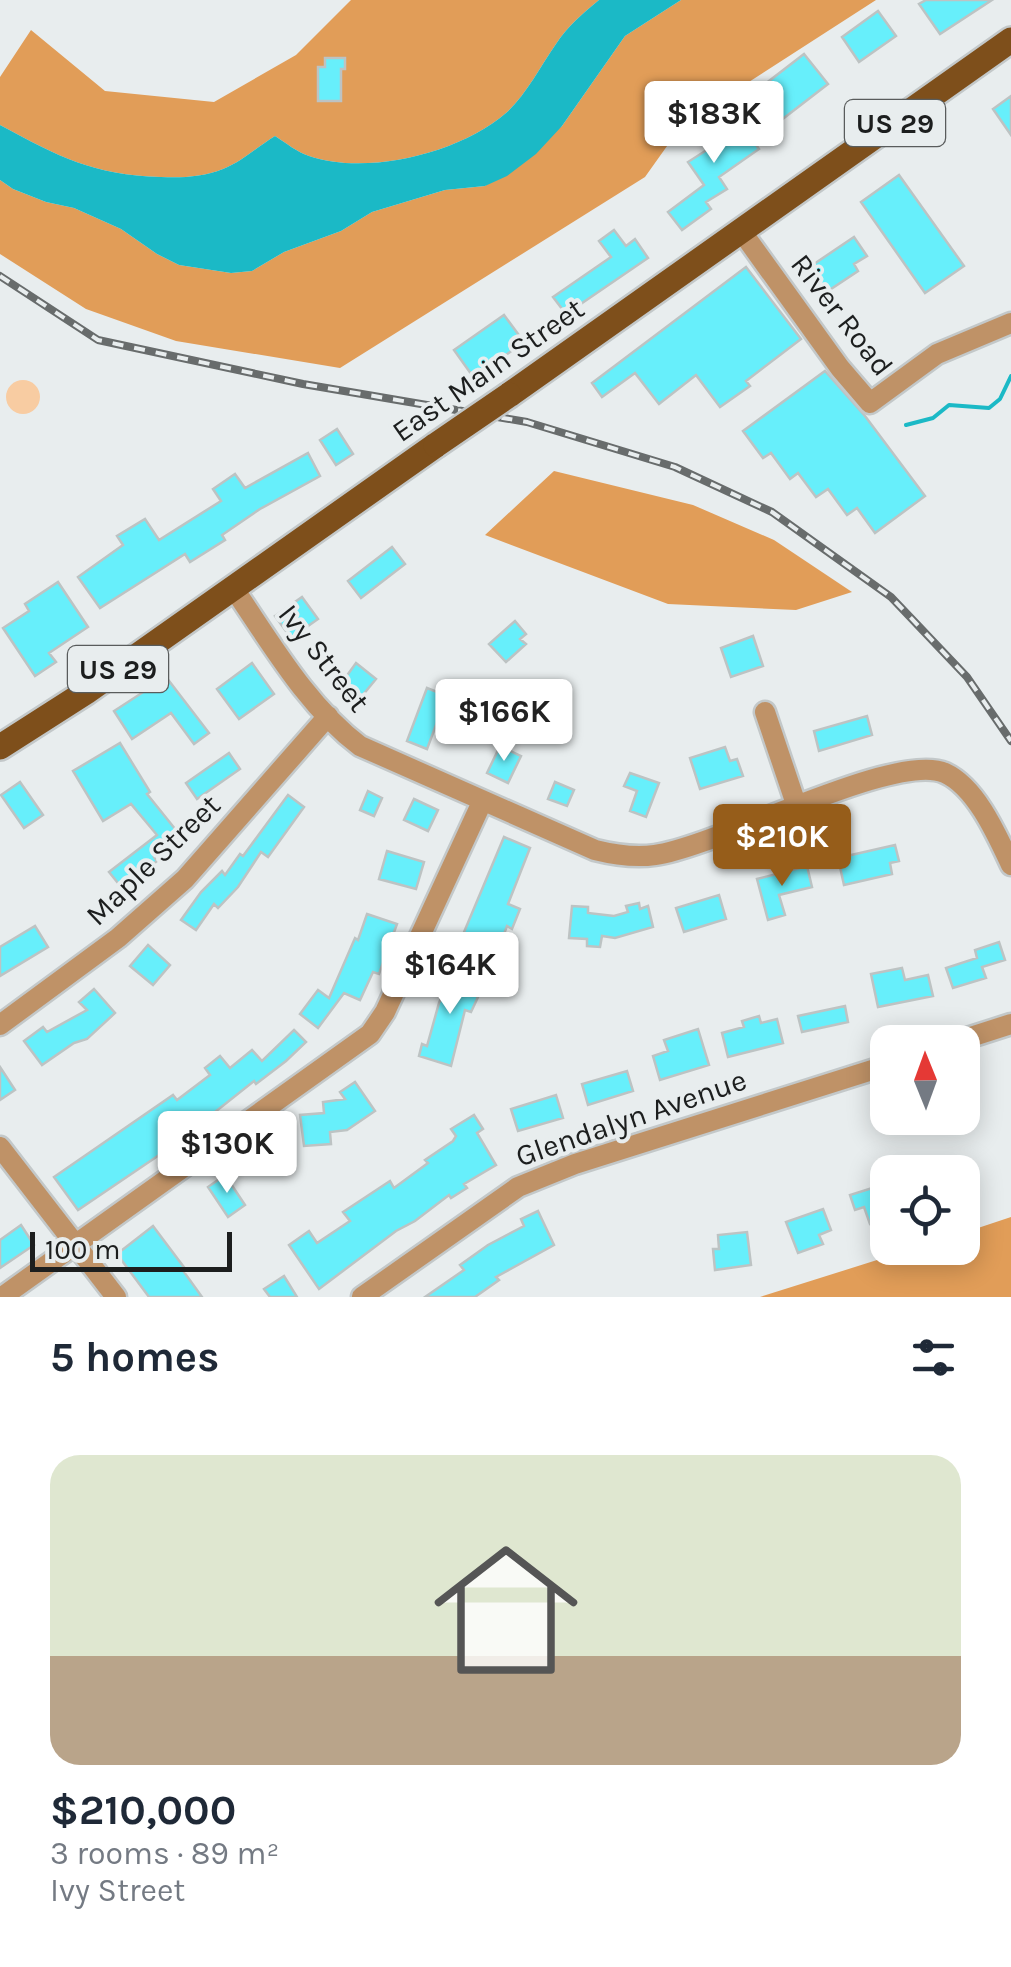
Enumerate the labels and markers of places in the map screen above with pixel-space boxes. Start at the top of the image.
pin: $183K [644,81,784,166]
pin: $166K [434,679,574,764]
pin: $210K [712,804,852,889]
pin: $164K [380,932,520,1017]
pin: $130K [157,1111,297,1196]

